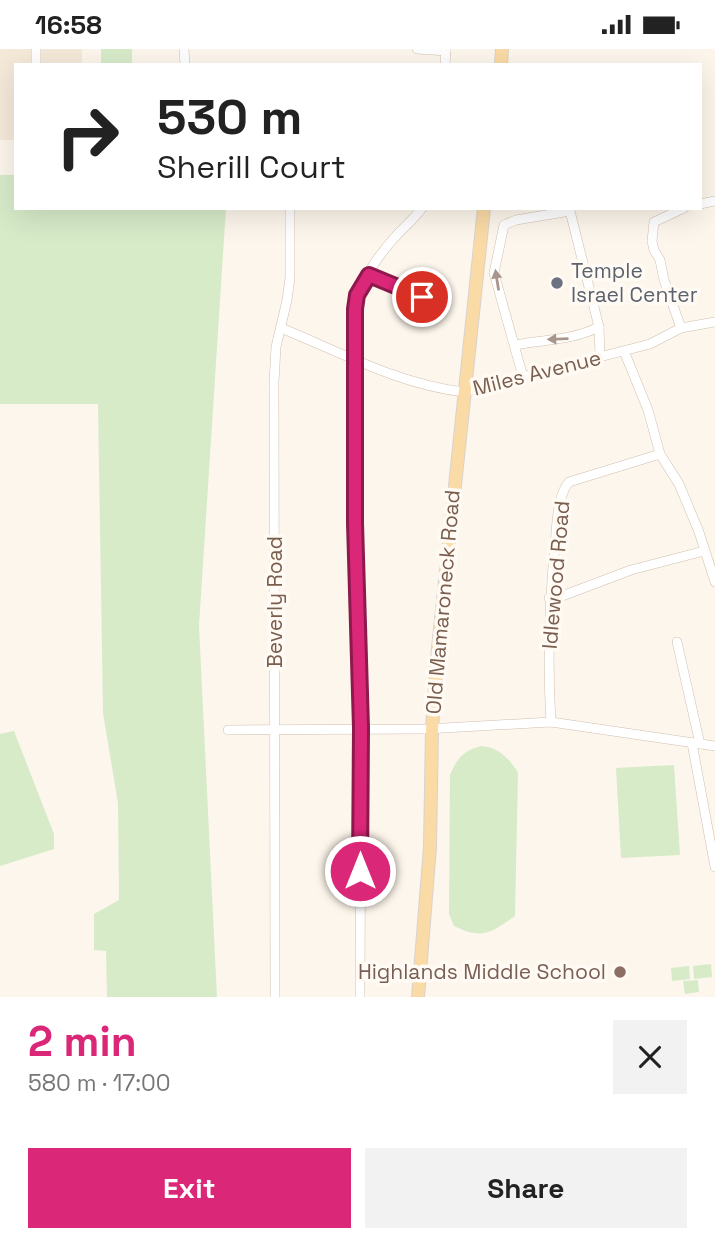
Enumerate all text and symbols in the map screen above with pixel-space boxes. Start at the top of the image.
text: 16:58 [35,8,102,42]
text: 530 m [157,86,302,148]
icon: right [42,91,133,182]
text: Sherill Court [157,147,346,187]
place label: Temple Israel Center [571,257,698,308]
pin [392,267,452,327]
one-way arrow [491,269,502,291]
marker: Temple Israel Center [549,275,565,291]
icon: arrive [403,278,441,316]
one-way arrow [547,333,569,344]
street label: Miles Avenue [470,344,604,401]
street label: Old Mamaroneck Road [419,489,466,715]
street label: Idlewood Road [536,500,575,650]
street label: Beverly Road [261,536,288,668]
position arrow [323,834,397,908]
place label: Highlands Middle School [358,958,606,985]
marker: Highlands Middle School [612,964,628,980]
text: 2 min [28,1015,137,1068]
button: close [613,1020,687,1094]
text: 580 m · 17:00 [28,1068,171,1098]
button: Exit [28,1148,351,1228]
button: Share [365,1148,687,1228]

